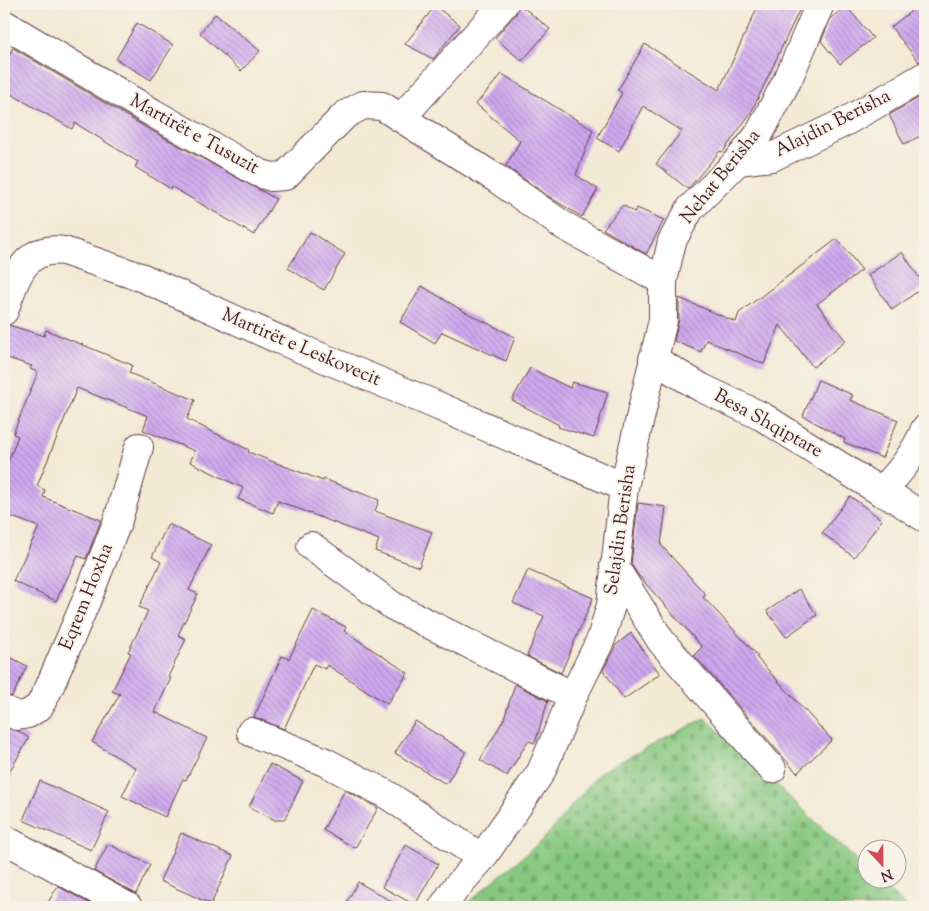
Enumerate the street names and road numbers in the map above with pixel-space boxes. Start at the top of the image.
street label: Alajdin Berisha [770,83,896,165]
street label: Martirët e Tusuzit [124,88,264,182]
street label: Nehat Berisha [674,124,768,230]
street label: Martirët e Leskovecit [217,302,385,394]
street label: Besa Shqiptare [709,383,827,465]
street label: Selajdin Berisha [598,463,644,597]
street label: Eqrem Hoxha [53,539,121,655]

